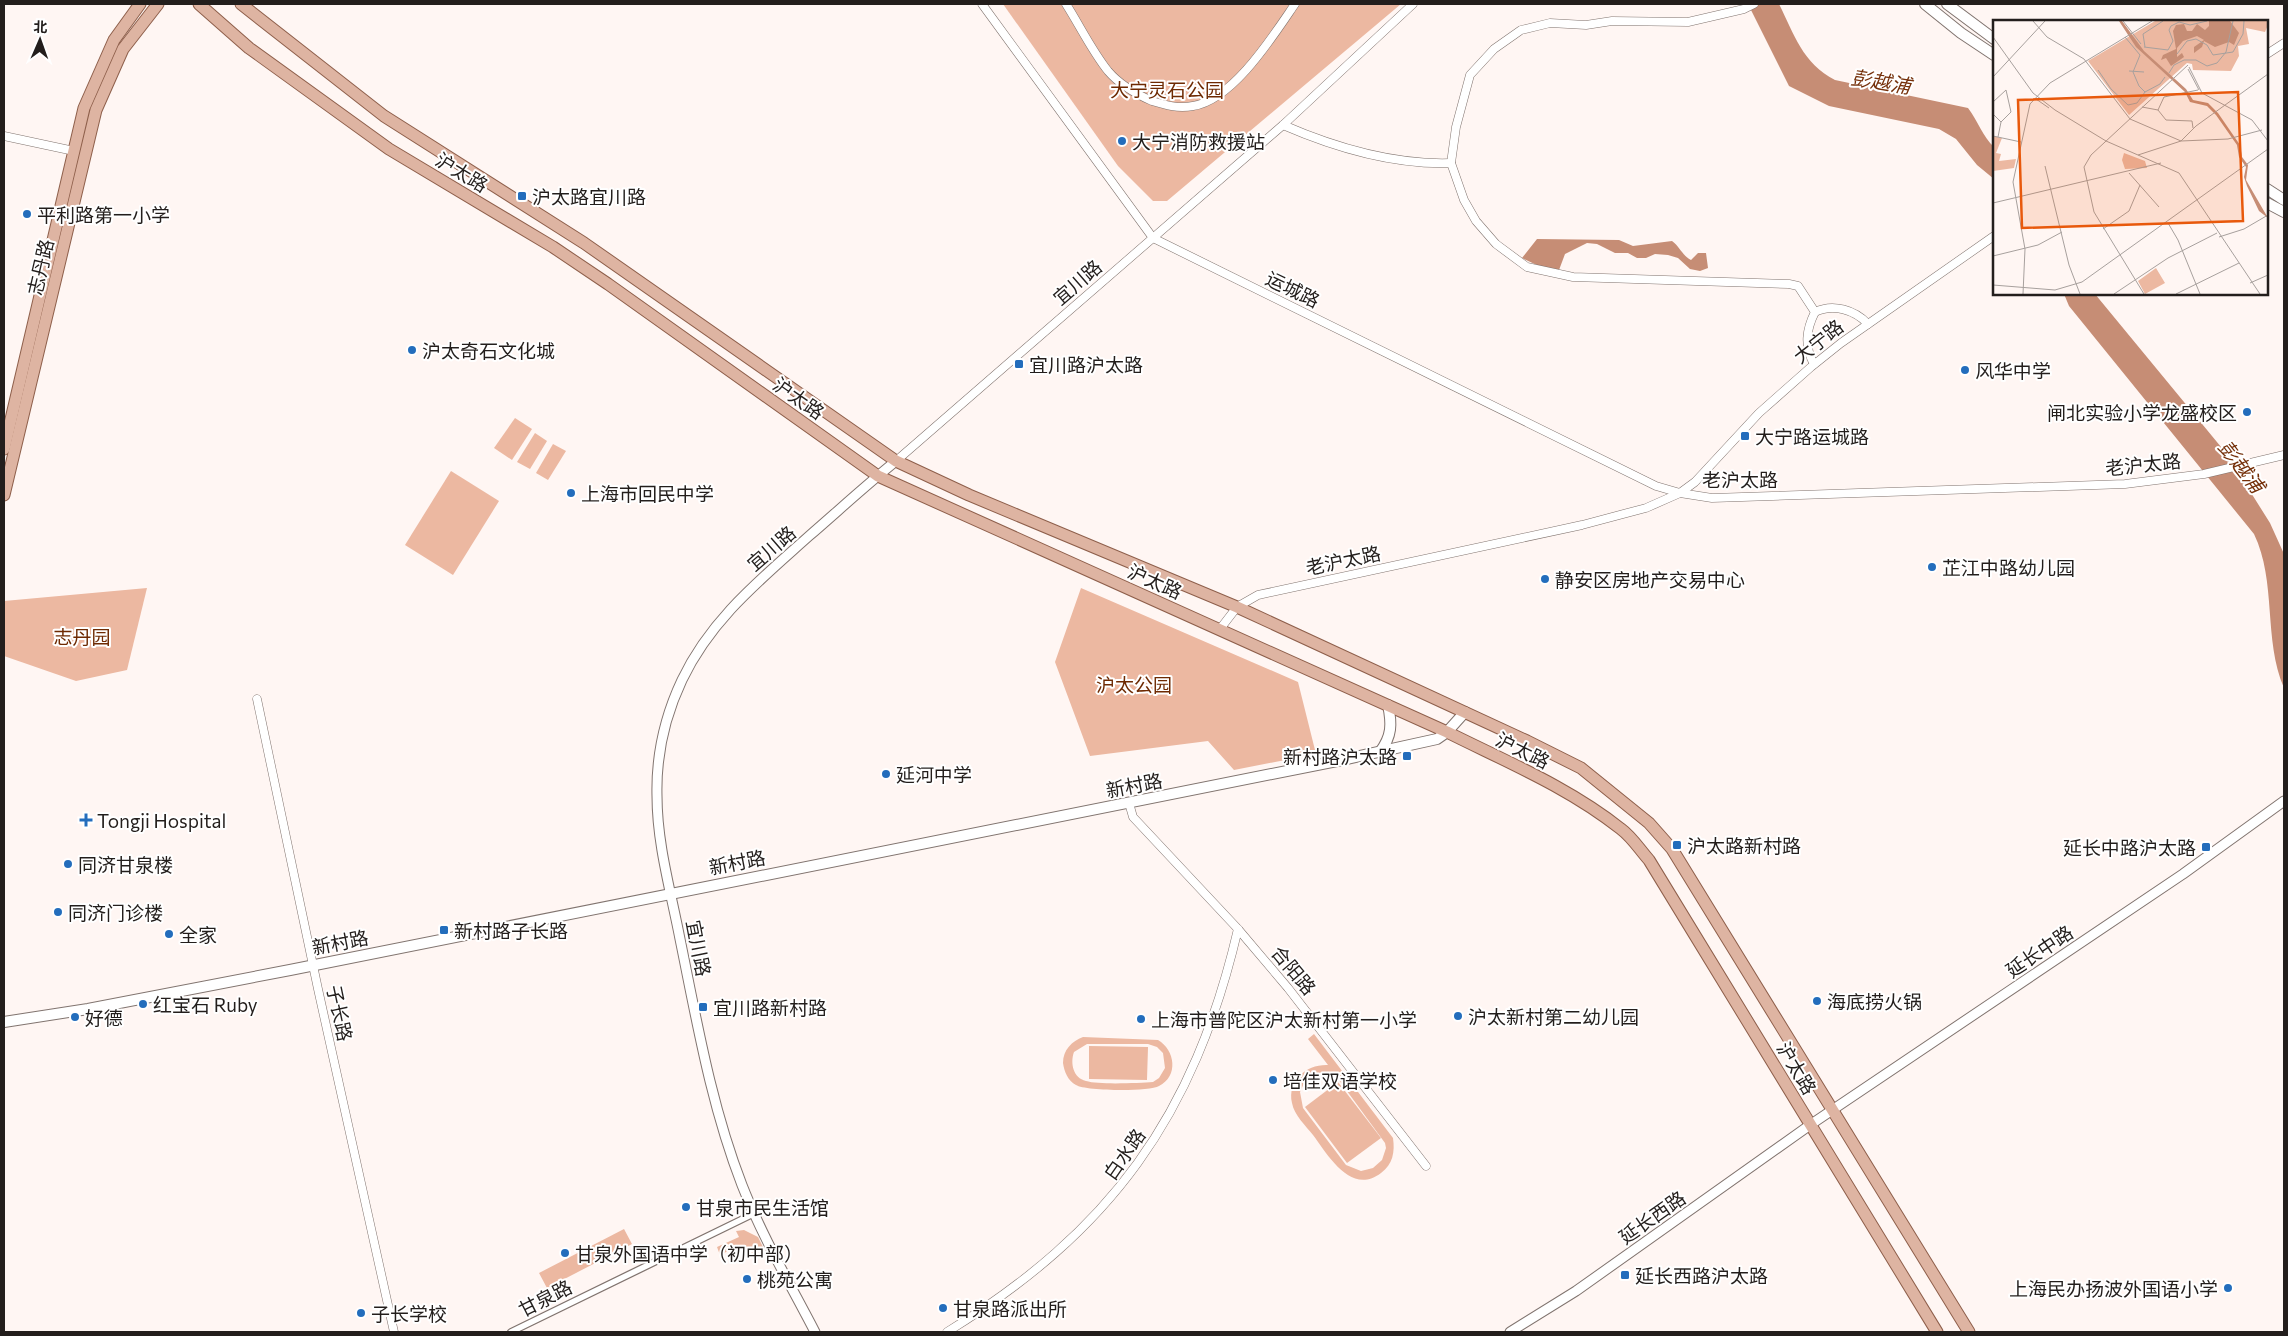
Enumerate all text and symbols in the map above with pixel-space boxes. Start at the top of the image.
north arrow [15,15,65,65]
text: 北 [33,18,48,35]
inset map [1993,20,2268,295]
water label: 彭越浦 [1849,64,1915,98]
park label: 大宁灵石公园 [1110,78,1224,101]
place label: 大宁消防救援站 [1132,130,1265,153]
marker: 大宁消防救援站 [1116,135,1128,147]
street label: 沪太路 [432,147,492,197]
place label: 沪太路宜川路 [532,185,646,208]
marker: 沪太路宜川路 [516,190,528,202]
place label: 平利路第一小学 [37,203,170,226]
marker: 平利路第一小学 [21,208,33,220]
street label: 志丹路 [22,237,58,297]
street label: 宜川路 [1048,255,1106,309]
street label: 运城路 [1262,266,1324,312]
street label: 大宁路 [1788,314,1848,368]
place label: 沪太奇石文化城 [422,339,555,362]
marker: 沪太奇石文化城 [406,344,418,356]
place label: 宜川路沪太路 [1029,353,1143,376]
marker: 宜川路沪太路 [1013,358,1025,370]
place label: 风华中学 [1975,359,2051,382]
marker: 风华中学 [1959,364,1971,376]
street label: 沪太路 [769,372,829,424]
place label: 闸北实验小学龙盛校区 [2047,401,2237,424]
marker: 闸北实验小学龙盛校区 [2241,406,2253,418]
place label: 大宁路运城路 [1755,425,1869,448]
marker: 大宁路运城路 [1739,430,1751,442]
water label: 彭越浦 [2214,435,2272,499]
street label: 老沪太路 [2104,449,2182,479]
street label: 老沪太路 [1702,468,1778,491]
place label: 上海市回民中学 [581,482,714,505]
marker: 上海市回民中学 [565,487,577,499]
street label: 宜川路 [742,521,800,575]
street label: 老沪太路 [1303,541,1383,579]
place label: 芷江中路幼儿园 [1942,556,2075,579]
street label: 沪太路 [1124,559,1186,603]
marker: 芷江中路幼儿园 [1926,561,1938,573]
place label: 静安区房地产交易中心 [1555,568,1745,591]
marker: 静安区房地产交易中心 [1539,573,1551,585]
park label: 志丹园 [53,625,111,648]
park label: 沪太公园 [1096,673,1172,696]
street label: 沪太路 [1492,727,1554,773]
place label: 新村路沪太路 [1283,745,1397,768]
marker: 新村路沪太路 [1401,750,1413,762]
place label: 延河中学 [896,763,972,786]
marker: 延河中学 [880,768,892,780]
street label: 新村路 [1104,768,1164,802]
place label: Tongji Hospital [97,809,226,832]
marker: Tongji Hospital [79,813,93,827]
place label: 沪太路新村路 [1687,834,1801,857]
place label: 延长中路沪太路 [2063,836,2196,859]
marker: 沪太路新村路 [1671,839,1683,851]
marker: 延长中路沪太路 [2200,841,2212,853]
street label: 新村路 [707,845,767,879]
place label: 同济甘泉楼 [78,853,173,876]
marker: 同济甘泉楼 [62,858,74,870]
place label: 同济门诊楼 [68,901,163,924]
marker: 同济门诊楼 [52,906,64,918]
street label: 宜川路 [682,918,716,978]
place label: 新村路子长路 [454,919,568,942]
street label: 延长中路 [2001,920,2077,982]
place label: 全家 [179,923,217,946]
marker: 新村路子长路 [438,924,450,936]
street label: 新村路 [310,925,370,959]
marker: 全家 [163,928,175,940]
street label: 合阳路 [1267,941,1321,999]
street label: 子长路 [323,983,357,1043]
place label: 海底捞火锅 [1827,990,1922,1013]
place label: 红宝石 Ruby [153,993,258,1016]
marker: 海底捞火锅 [1811,995,1823,1007]
place label: 宜川路新村路 [713,996,827,1019]
marker: 红宝石 Ruby [137,998,149,1010]
marker: 宜川路新村路 [697,1001,709,1013]
place label: 沪太新村第二幼儿园 [1468,1005,1639,1028]
place label: 好德 [85,1006,123,1029]
place label: 上海市普陀区沪太新村第一小学 [1151,1008,1417,1031]
marker: 沪太新村第二幼儿园 [1452,1010,1464,1022]
marker: 好德 [69,1011,81,1023]
marker: 上海市普陀区沪太新村第一小学 [1135,1013,1147,1025]
street label: 沪太路 [1772,1038,1822,1098]
place label: 培佳双语学校 [1283,1069,1397,1092]
marker: 培佳双语学校 [1267,1074,1279,1086]
street label: 白水路 [1098,1124,1150,1184]
street label: 延长西路 [1614,1186,1690,1248]
place label: 甘泉市民生活馆 [696,1196,829,1219]
marker: 甘泉市民生活馆 [680,1201,692,1213]
place label: 甘泉外国语中学（初中部） [575,1242,803,1265]
marker: 甘泉外国语中学（初中部） [559,1247,571,1259]
place label: 延长西路沪太路 [1635,1264,1768,1287]
place label: 桃苑公寓 [757,1268,833,1291]
marker: 延长西路沪太路 [1619,1269,1631,1281]
marker: 桃苑公寓 [741,1273,753,1285]
street label: 甘泉路 [514,1275,576,1321]
place label: 上海民办扬波外国语小学 [2009,1277,2218,1300]
marker: 上海民办扬波外国语小学 [2222,1282,2234,1294]
place label: 甘泉路派出所 [953,1297,1067,1320]
place label: 子长学校 [371,1302,447,1325]
marker: 甘泉路派出所 [937,1302,949,1314]
marker: 子长学校 [355,1307,367,1319]

